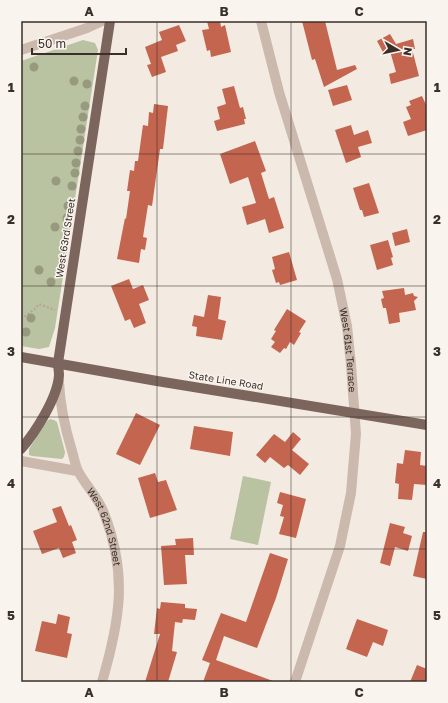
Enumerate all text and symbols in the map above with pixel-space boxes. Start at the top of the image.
text: A [84,3,94,19]
text: B [219,3,229,19]
text: C [354,3,364,19]
scale bar [32,30,126,56]
north arrow [378,30,418,70]
text: 50 m [38,36,66,51]
text: N [401,46,415,57]
text: 1 [8,79,15,95]
text: 1 [434,79,441,95]
street label: West 63rd Street [53,197,77,279]
text: 2 [7,211,15,227]
text: 2 [433,211,441,227]
street label: West 61st Terrace [337,306,359,393]
text: 3 [7,343,15,359]
text: 3 [433,343,441,359]
street label: State Line Road [188,368,264,392]
text: 4 [7,475,15,491]
text: 4 [433,475,441,491]
street label: West 62nd Street [85,485,124,567]
text: 5 [7,607,15,623]
text: 5 [433,607,441,623]
text: A [84,684,94,700]
text: B [219,684,229,700]
text: C [354,684,364,700]

